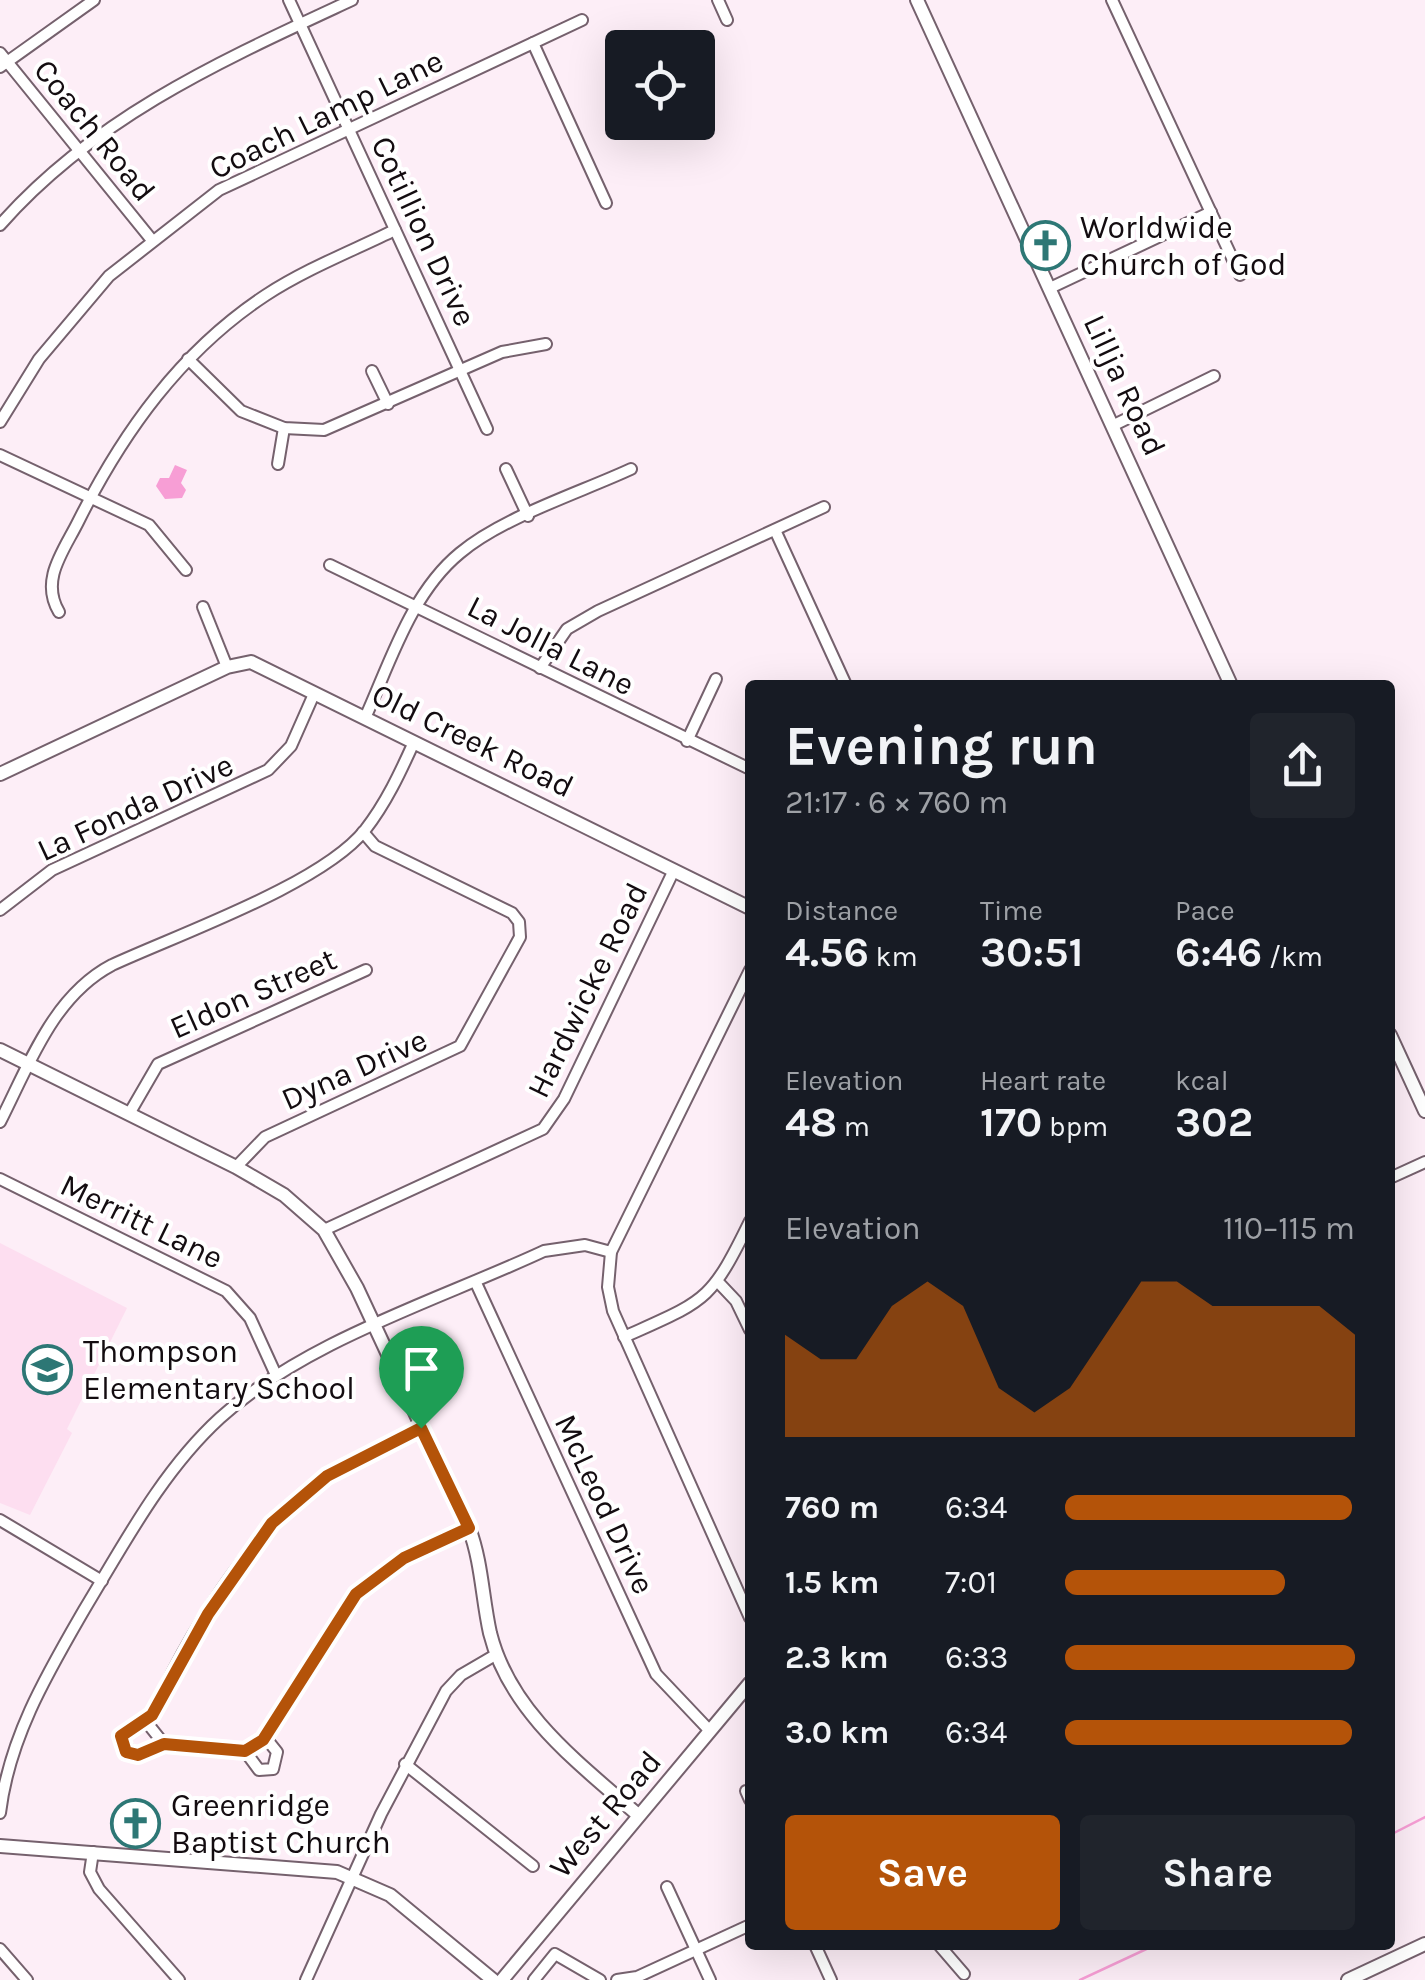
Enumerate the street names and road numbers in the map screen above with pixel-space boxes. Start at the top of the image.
street label: Coach Lamp Lane [203,42,449,187]
street label: Coach Road [26,52,163,209]
street label: Cotillion Drive [363,130,484,332]
street label: Lillja Road [1076,309,1173,462]
street label: La Jolla Lane [461,588,640,703]
street label: Old Creek Road [366,676,580,805]
street label: La Fonda Drive [31,746,239,869]
street label: Hardwicke Road [519,877,655,1104]
street label: Eldon Street [164,940,342,1047]
street label: Dyna Drive [276,1021,433,1118]
street label: Merritt Lane [54,1166,229,1277]
street label: McLeod Drive [547,1409,662,1600]
street label: West Road [542,1743,669,1885]

